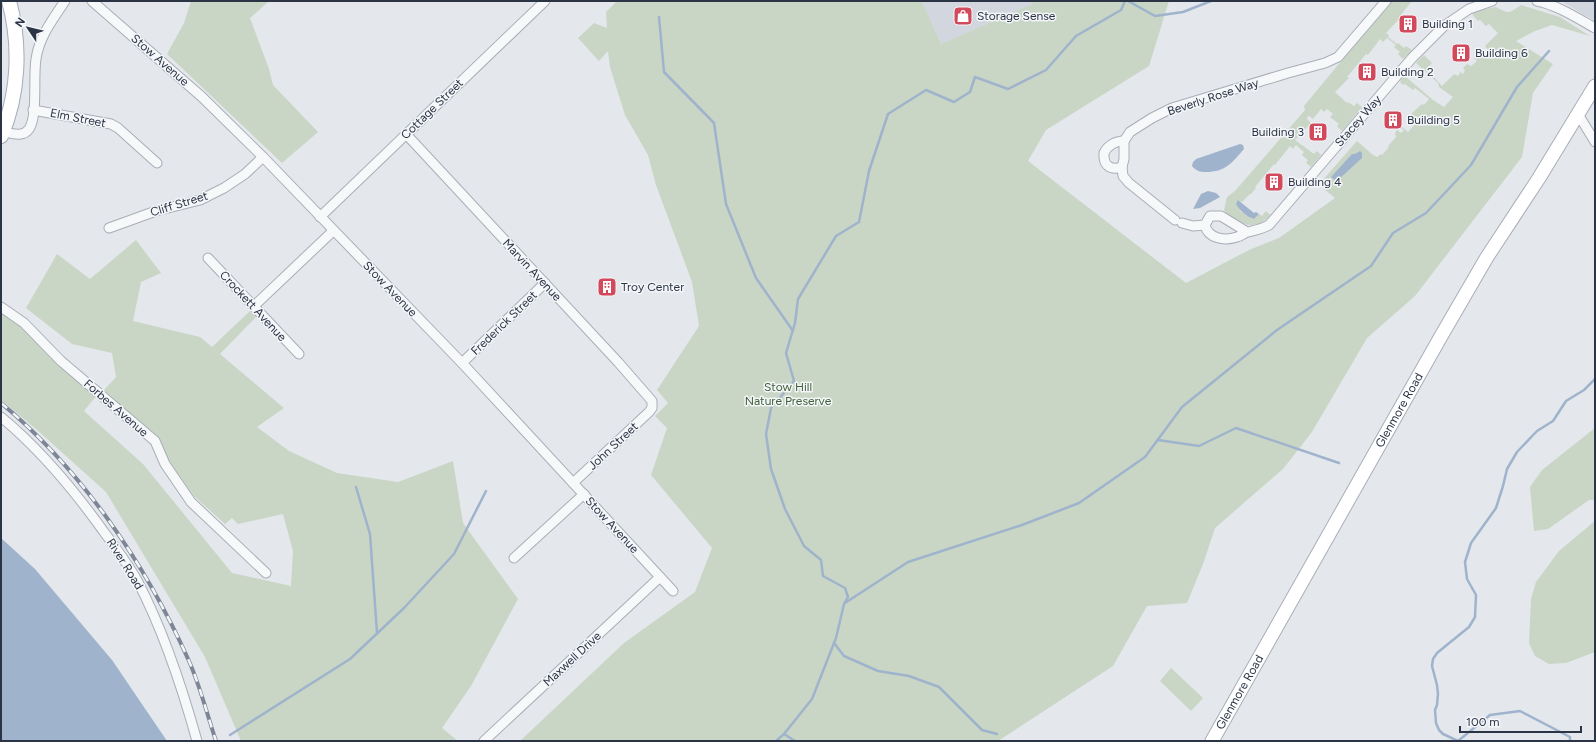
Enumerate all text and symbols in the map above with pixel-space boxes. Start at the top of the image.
shop icon: Storage Sense [952,5,974,27]
north arrow [8,8,48,48]
place label: Storage Sense [977,9,1056,23]
building icon: Building 1 [1397,13,1419,35]
text: N [12,15,28,30]
place label: Building 1 [1422,17,1473,31]
street label: Stow Avenue [128,31,192,89]
building icon: Building 6 [1450,42,1472,64]
place label: Building 6 [1475,46,1528,60]
building icon: Building 2 [1356,61,1378,83]
place label: Building 2 [1381,65,1434,79]
street label: Beverly Rose Way [1166,75,1261,118]
street label: Cottage Street [398,76,466,142]
street label: Stacey Way [1332,92,1385,150]
street label: Elm Street [49,106,108,130]
building icon: Building 5 [1382,109,1404,131]
place label: Building 5 [1407,113,1460,127]
building icon: Building 3 [1307,121,1329,143]
place label: Building 3 [1251,125,1304,139]
building icon: Building 4 [1263,171,1285,193]
place label: Building 4 [1288,175,1342,189]
street label: Cliff Street [149,188,210,219]
street label: Marvin Avenue [500,236,565,304]
street label: Stow Avenue [360,258,420,320]
street label: Crockett Avenue [217,268,289,344]
building icon: Troy Center [596,276,618,298]
place label: Troy Center [621,280,684,294]
street label: Frederick Street [468,288,540,358]
street label: Glenmore Road [1372,370,1426,450]
street label: Forbes Avenue [81,376,151,440]
park label: Stow Hill Nature Preserve [745,380,832,408]
street label: John Street [585,419,641,473]
street label: Stow Avenue [582,494,642,556]
street label: River Road [104,536,146,592]
street label: Maxwell Drive [540,628,604,689]
street label: Glenmore Road [1213,652,1266,732]
scale bar [1460,708,1581,734]
text: 100 m [1466,715,1500,729]

